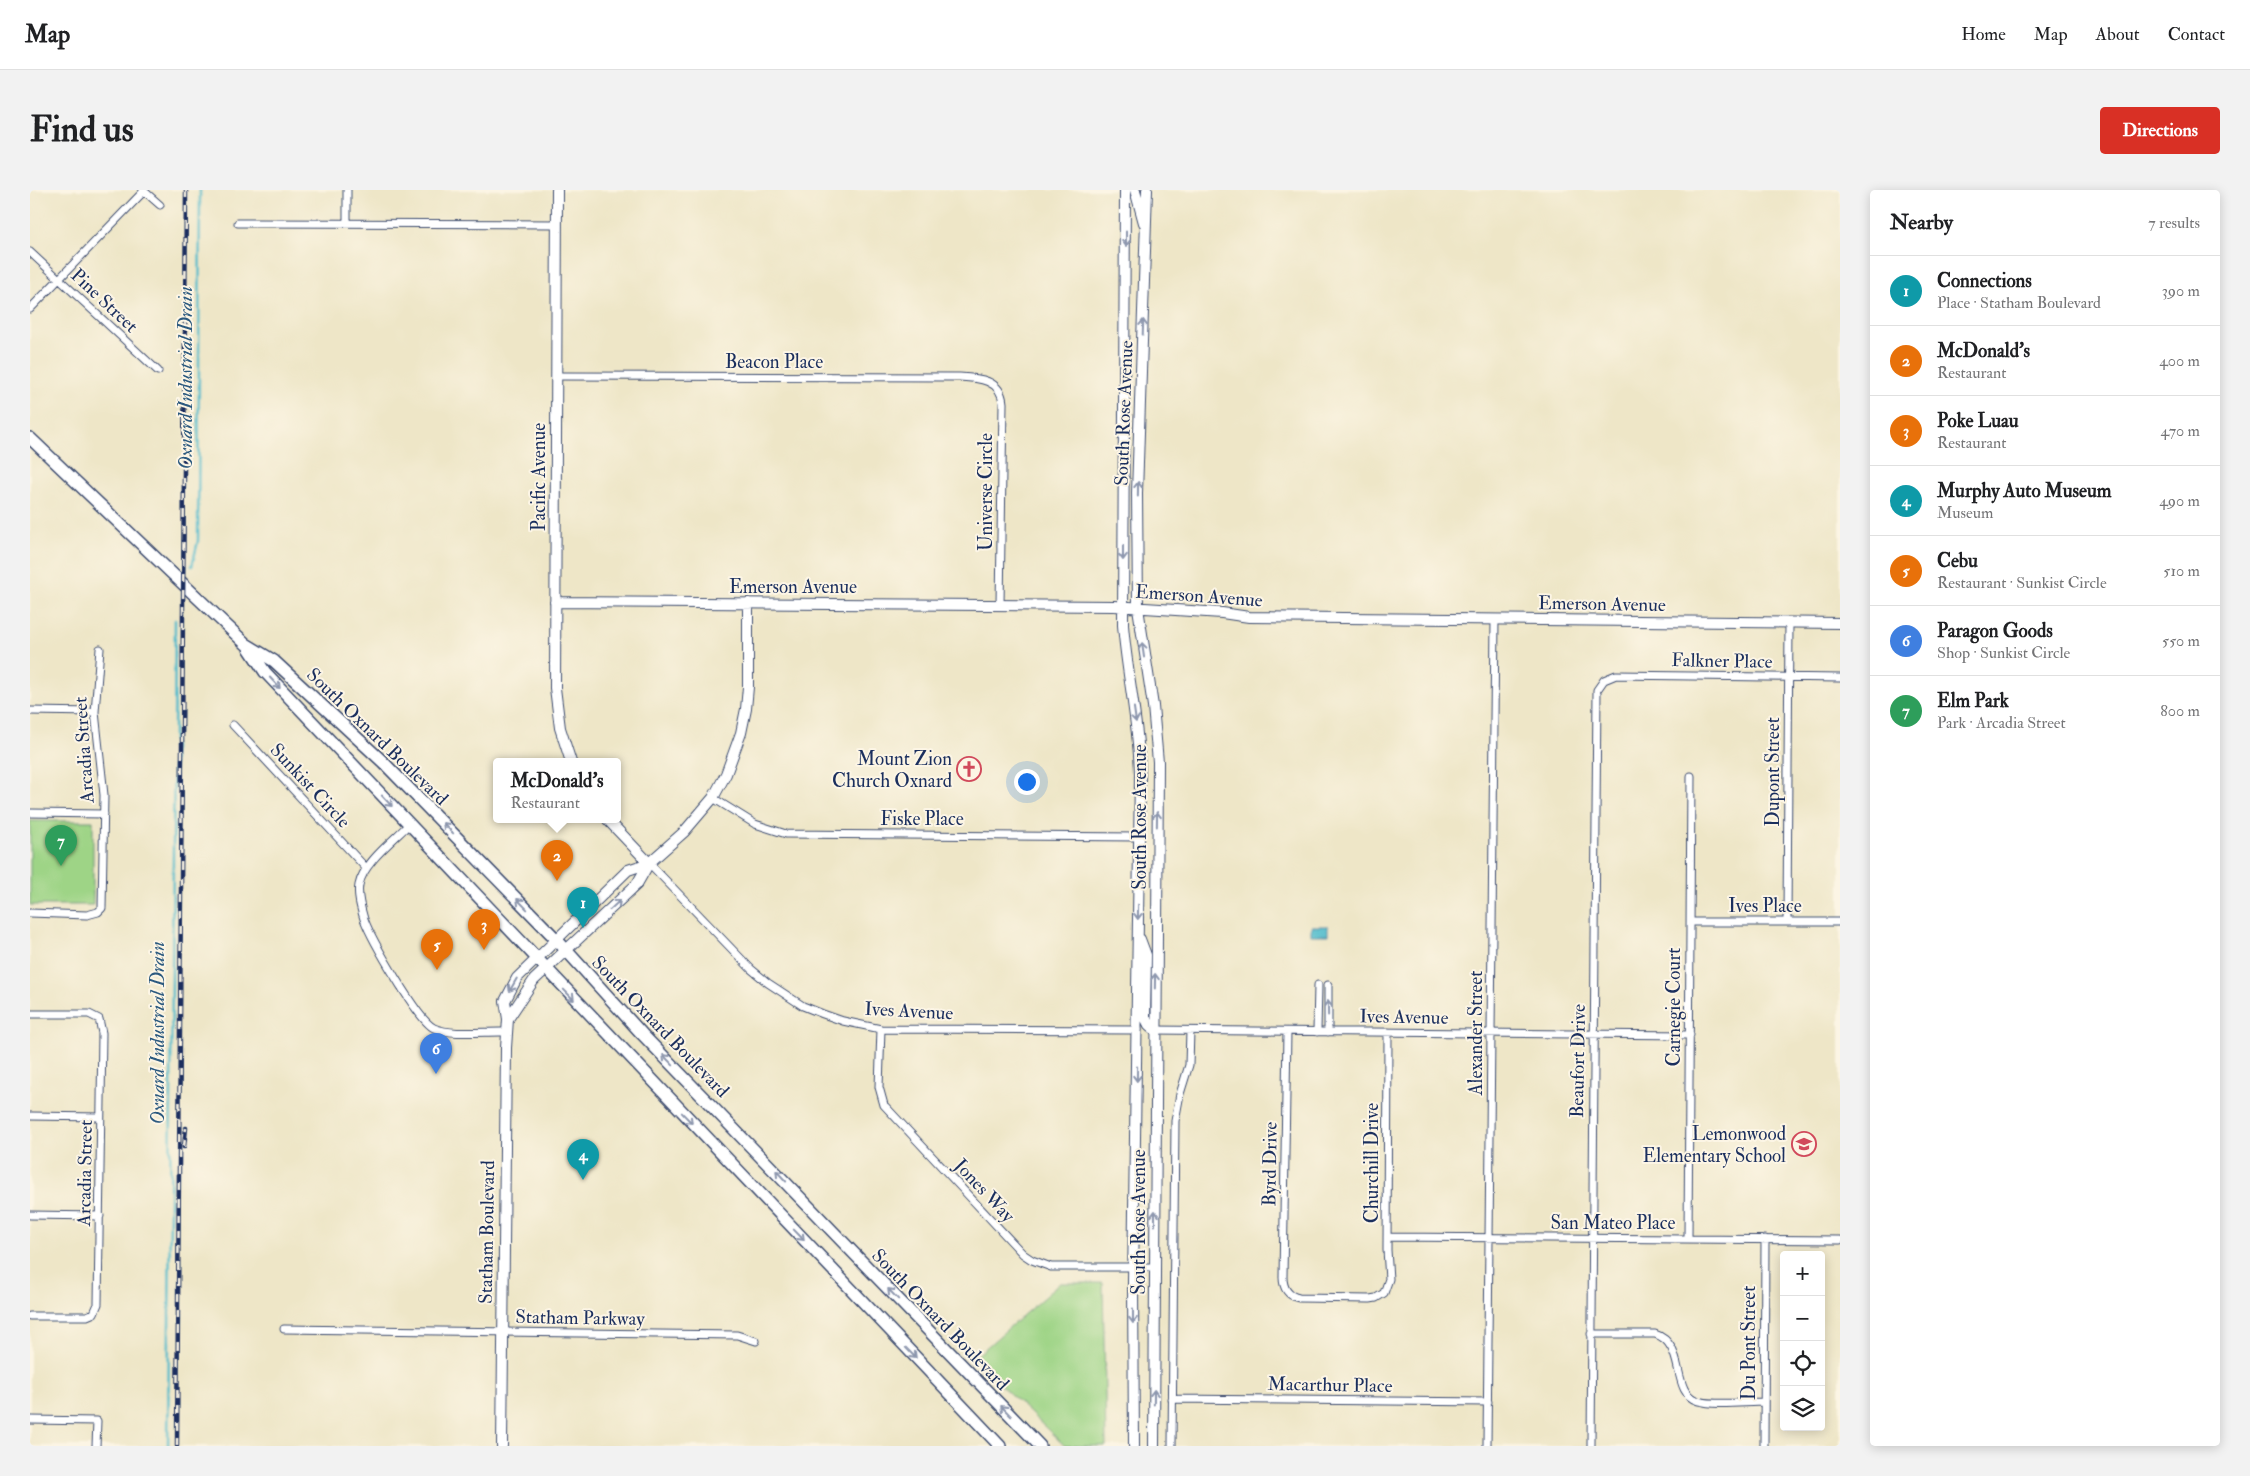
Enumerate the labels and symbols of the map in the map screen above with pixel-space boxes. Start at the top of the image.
one-way arrow [1121,230,1131,246]
street label: Pine Street [66,263,143,338]
water label: Oxnard Industrial Drain [173,286,198,470]
one-way arrow [1138,319,1147,335]
street label: South Rose Avenue [1109,340,1139,486]
street label: Beacon Place [725,350,823,374]
street label: Pacific Avenue [527,423,551,531]
street label: Universe Circle [974,433,998,551]
one-way arrow [1133,482,1142,498]
one-way arrow [1118,544,1128,561]
street label: Emerson Avenue [729,575,857,599]
street label: Emerson Avenue [1134,580,1264,612]
street label: Emerson Avenue [1538,591,1666,617]
one-way arrow [1138,642,1148,658]
street label: Falkner Place [1671,648,1773,674]
street label: South Oxnard Boulevard [301,663,454,811]
one-way arrow [269,676,281,689]
street label: Arcadia Street [68,696,100,805]
one-way arrow [1130,706,1140,722]
street label: Dupont Street [1761,717,1786,827]
street label: Sunkist Circle [265,738,356,833]
street label: South Rose Avenue [1128,744,1152,890]
place label: Mount Zion Church Oxnard [832,747,953,793]
church icon: Mount Zion Church Oxnard [956,756,982,782]
your location [1014,769,1040,795]
one-way arrow [381,794,393,807]
street label: Fiske Place [880,807,964,831]
one-way arrow [1152,811,1162,828]
one-way arrow [442,822,454,834]
pin: 7 [45,825,77,866]
pin: 2 [541,840,573,881]
pin: 1 [567,887,599,928]
street label: Ives Place [1728,894,1802,918]
one-way arrow [516,898,528,910]
one-way arrow [608,899,621,911]
one-way arrow [1133,903,1143,919]
pin: 3 [468,909,500,950]
pin: 5 [421,929,453,970]
water label: Oxnard Industrial Drain [145,941,170,1125]
street label: Carnegie Court [1662,948,1686,1066]
street label: South Oxnard Boulevard [586,951,735,1103]
street label: Alexander Street [1464,971,1488,1096]
one-way arrow [1151,974,1160,990]
one-way arrow [507,978,517,992]
one-way arrow [563,988,575,1001]
street label: Ives Avenue [864,997,954,1025]
one-way arrow [1323,1000,1333,1016]
street label: Ives Avenue [1359,1004,1449,1030]
street label: Beaufort Drive [1565,1004,1591,1118]
pin: 6 [420,1033,452,1074]
one-way arrow [662,1053,674,1066]
one-way arrow [1132,1066,1142,1082]
street label: Churchill Drive [1360,1103,1384,1223]
one-way arrow [681,1111,693,1124]
street label: Arcadia Street [72,1120,98,1227]
street label: Byrd Drive [1257,1121,1283,1207]
place label: Lemonwood Elementary School [1643,1122,1787,1168]
school or university icon: Lemonwood Elementary School [1791,1131,1817,1157]
pin: 4 [567,1139,599,1180]
street label: South Rose Avenue [1127,1149,1151,1295]
street label: Jones Way [948,1153,1020,1228]
street label: Statham Boulevard [474,1159,500,1304]
one-way arrow [775,1170,787,1182]
one-way arrow [1150,1211,1160,1227]
street label: San Mateo Place [1551,1211,1676,1235]
one-way arrow [793,1229,805,1242]
street label: South Oxnard Boulevard [866,1244,1015,1396]
street label: Du Pont Street [1737,1286,1761,1400]
one-way arrow [887,1288,899,1300]
street label: Statham Parkway [515,1305,645,1331]
one-way arrow [1128,1308,1138,1324]
one-way arrow [905,1347,917,1359]
street label: Macarthur Place [1267,1372,1393,1398]
one-way arrow [1149,1390,1159,1406]
one-way arrow [1000,1405,1012,1417]

